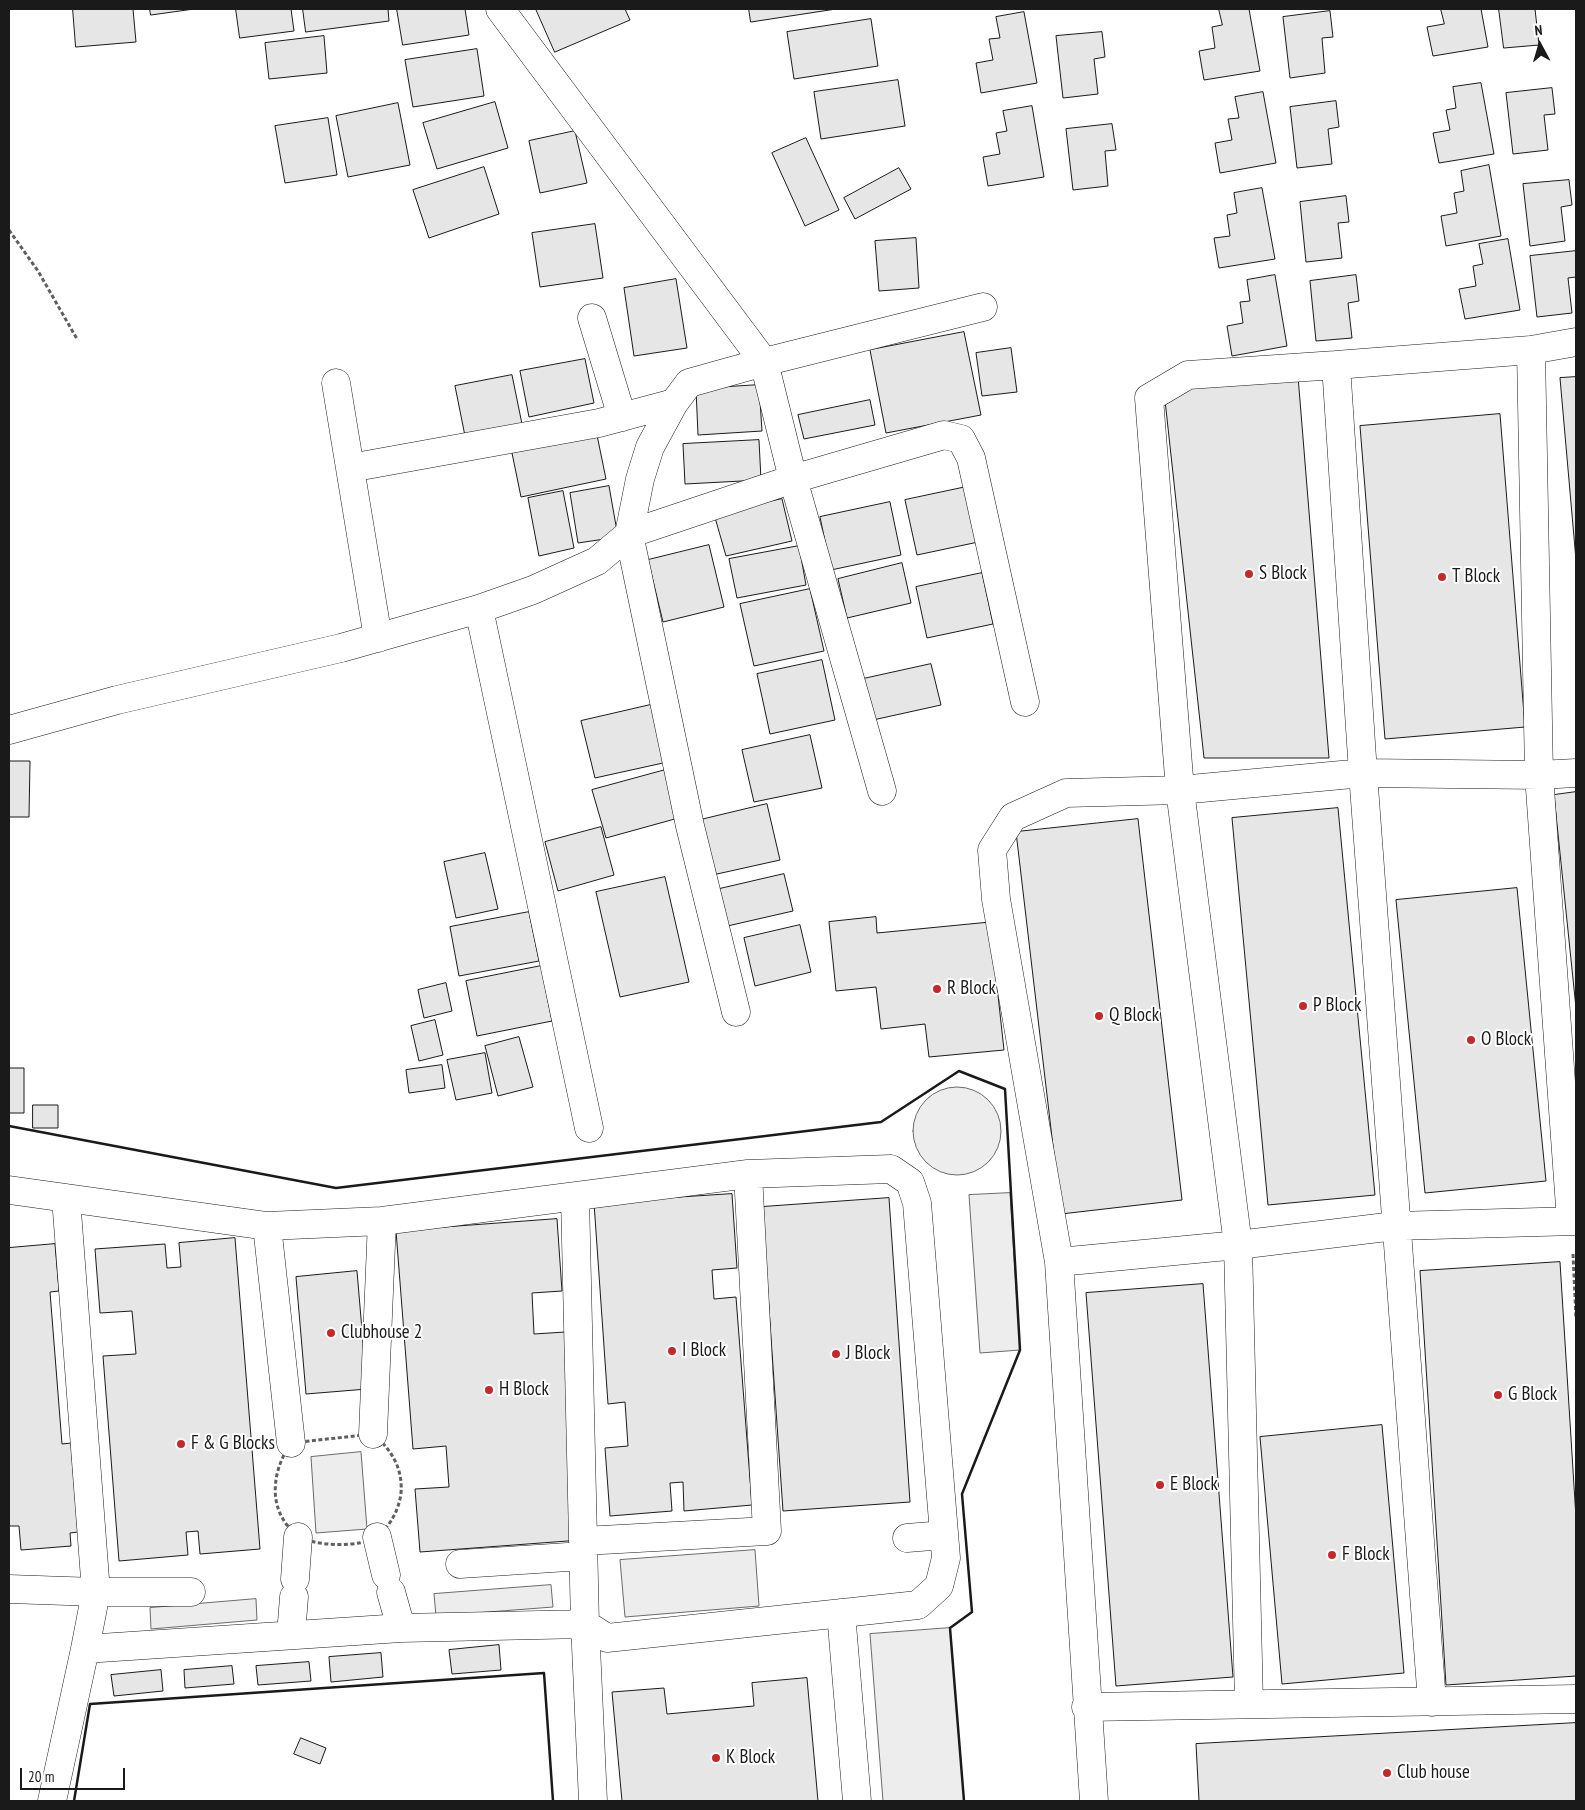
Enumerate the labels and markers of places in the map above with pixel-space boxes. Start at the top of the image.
place label: S Block [1259,563,1307,585]
place label: T Block [1452,566,1500,588]
marker: S Block [1243,568,1255,580]
marker: T Block [1436,571,1448,583]
place label: R Block [947,978,996,1000]
marker: R Block [931,983,943,995]
place label: P Block [1313,995,1361,1017]
marker: P Block [1297,1000,1309,1012]
place label: Q Block [1109,1005,1159,1027]
marker: Q Block [1093,1010,1105,1022]
place label: O Block [1481,1029,1531,1051]
marker: O Block [1465,1034,1477,1046]
place label: Clubhouse 2 [341,1322,422,1344]
marker: Clubhouse 2 [325,1327,337,1339]
place label: I Block [682,1340,726,1362]
place label: J Block [846,1343,890,1365]
marker: I Block [666,1345,678,1357]
marker: J Block [830,1348,842,1360]
place label: H Block [499,1379,549,1401]
marker: H Block [483,1384,495,1396]
place label: G Block [1508,1384,1557,1406]
marker: G Block [1492,1389,1504,1401]
place label: F & G Blocks [191,1433,275,1455]
marker: F & G Blocks [175,1438,187,1450]
place label: E Block [1170,1474,1218,1496]
marker: E Block [1154,1479,1166,1491]
place label: F Block [1342,1544,1390,1566]
marker: F Block [1326,1549,1338,1561]
place label: K Block [726,1747,775,1769]
marker: K Block [710,1752,722,1764]
place label: Club house [1397,1762,1470,1784]
marker: Club house [1381,1767,1393,1779]

